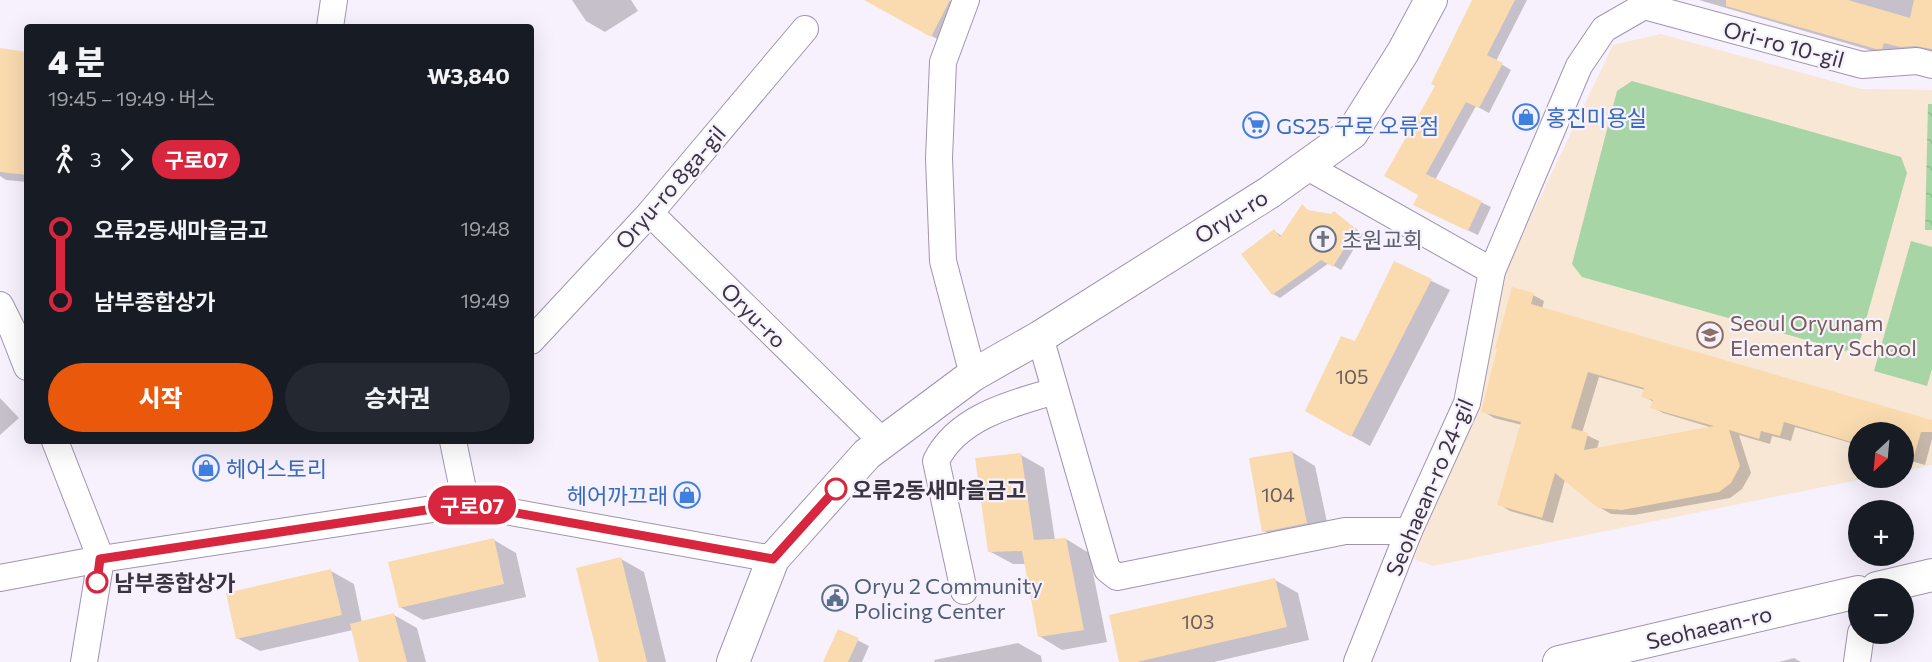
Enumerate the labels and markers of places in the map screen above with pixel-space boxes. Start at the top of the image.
shop icon: 홍진미용실 [1511,102,1541,132]
place label: 홍진미용실 [1546,104,1647,131]
supermarket icon: GS25 구로 오류점 [1241,110,1271,140]
place label: GS25 구로 오류점 [1276,112,1440,139]
church icon: 초원교회 [1308,224,1338,254]
place label: 초원교회 [1342,226,1423,253]
place label: Seoul Oryunam Elementary School [1730,309,1917,361]
school or university icon: Seoul Oryunam Elementary School [1695,320,1725,350]
shop icon: 헤어스토리 [191,453,221,483]
place label: 헤어스토리 [226,455,327,482]
place label: 오류2동새마을금고 [852,476,1026,503]
marker: 오류2동새마을금고 [825,478,847,500]
shop icon: 헤어까끄래 [672,480,702,510]
place label: 헤어까끄래 [567,482,668,509]
place label: 남부종합상가 [114,569,235,596]
marker: 남부종합상가 [86,571,108,593]
place label: Oryu 2 Community Policing Center [854,572,1043,624]
public building icon: Oryu 2 Community Policing Center [820,583,850,613]

